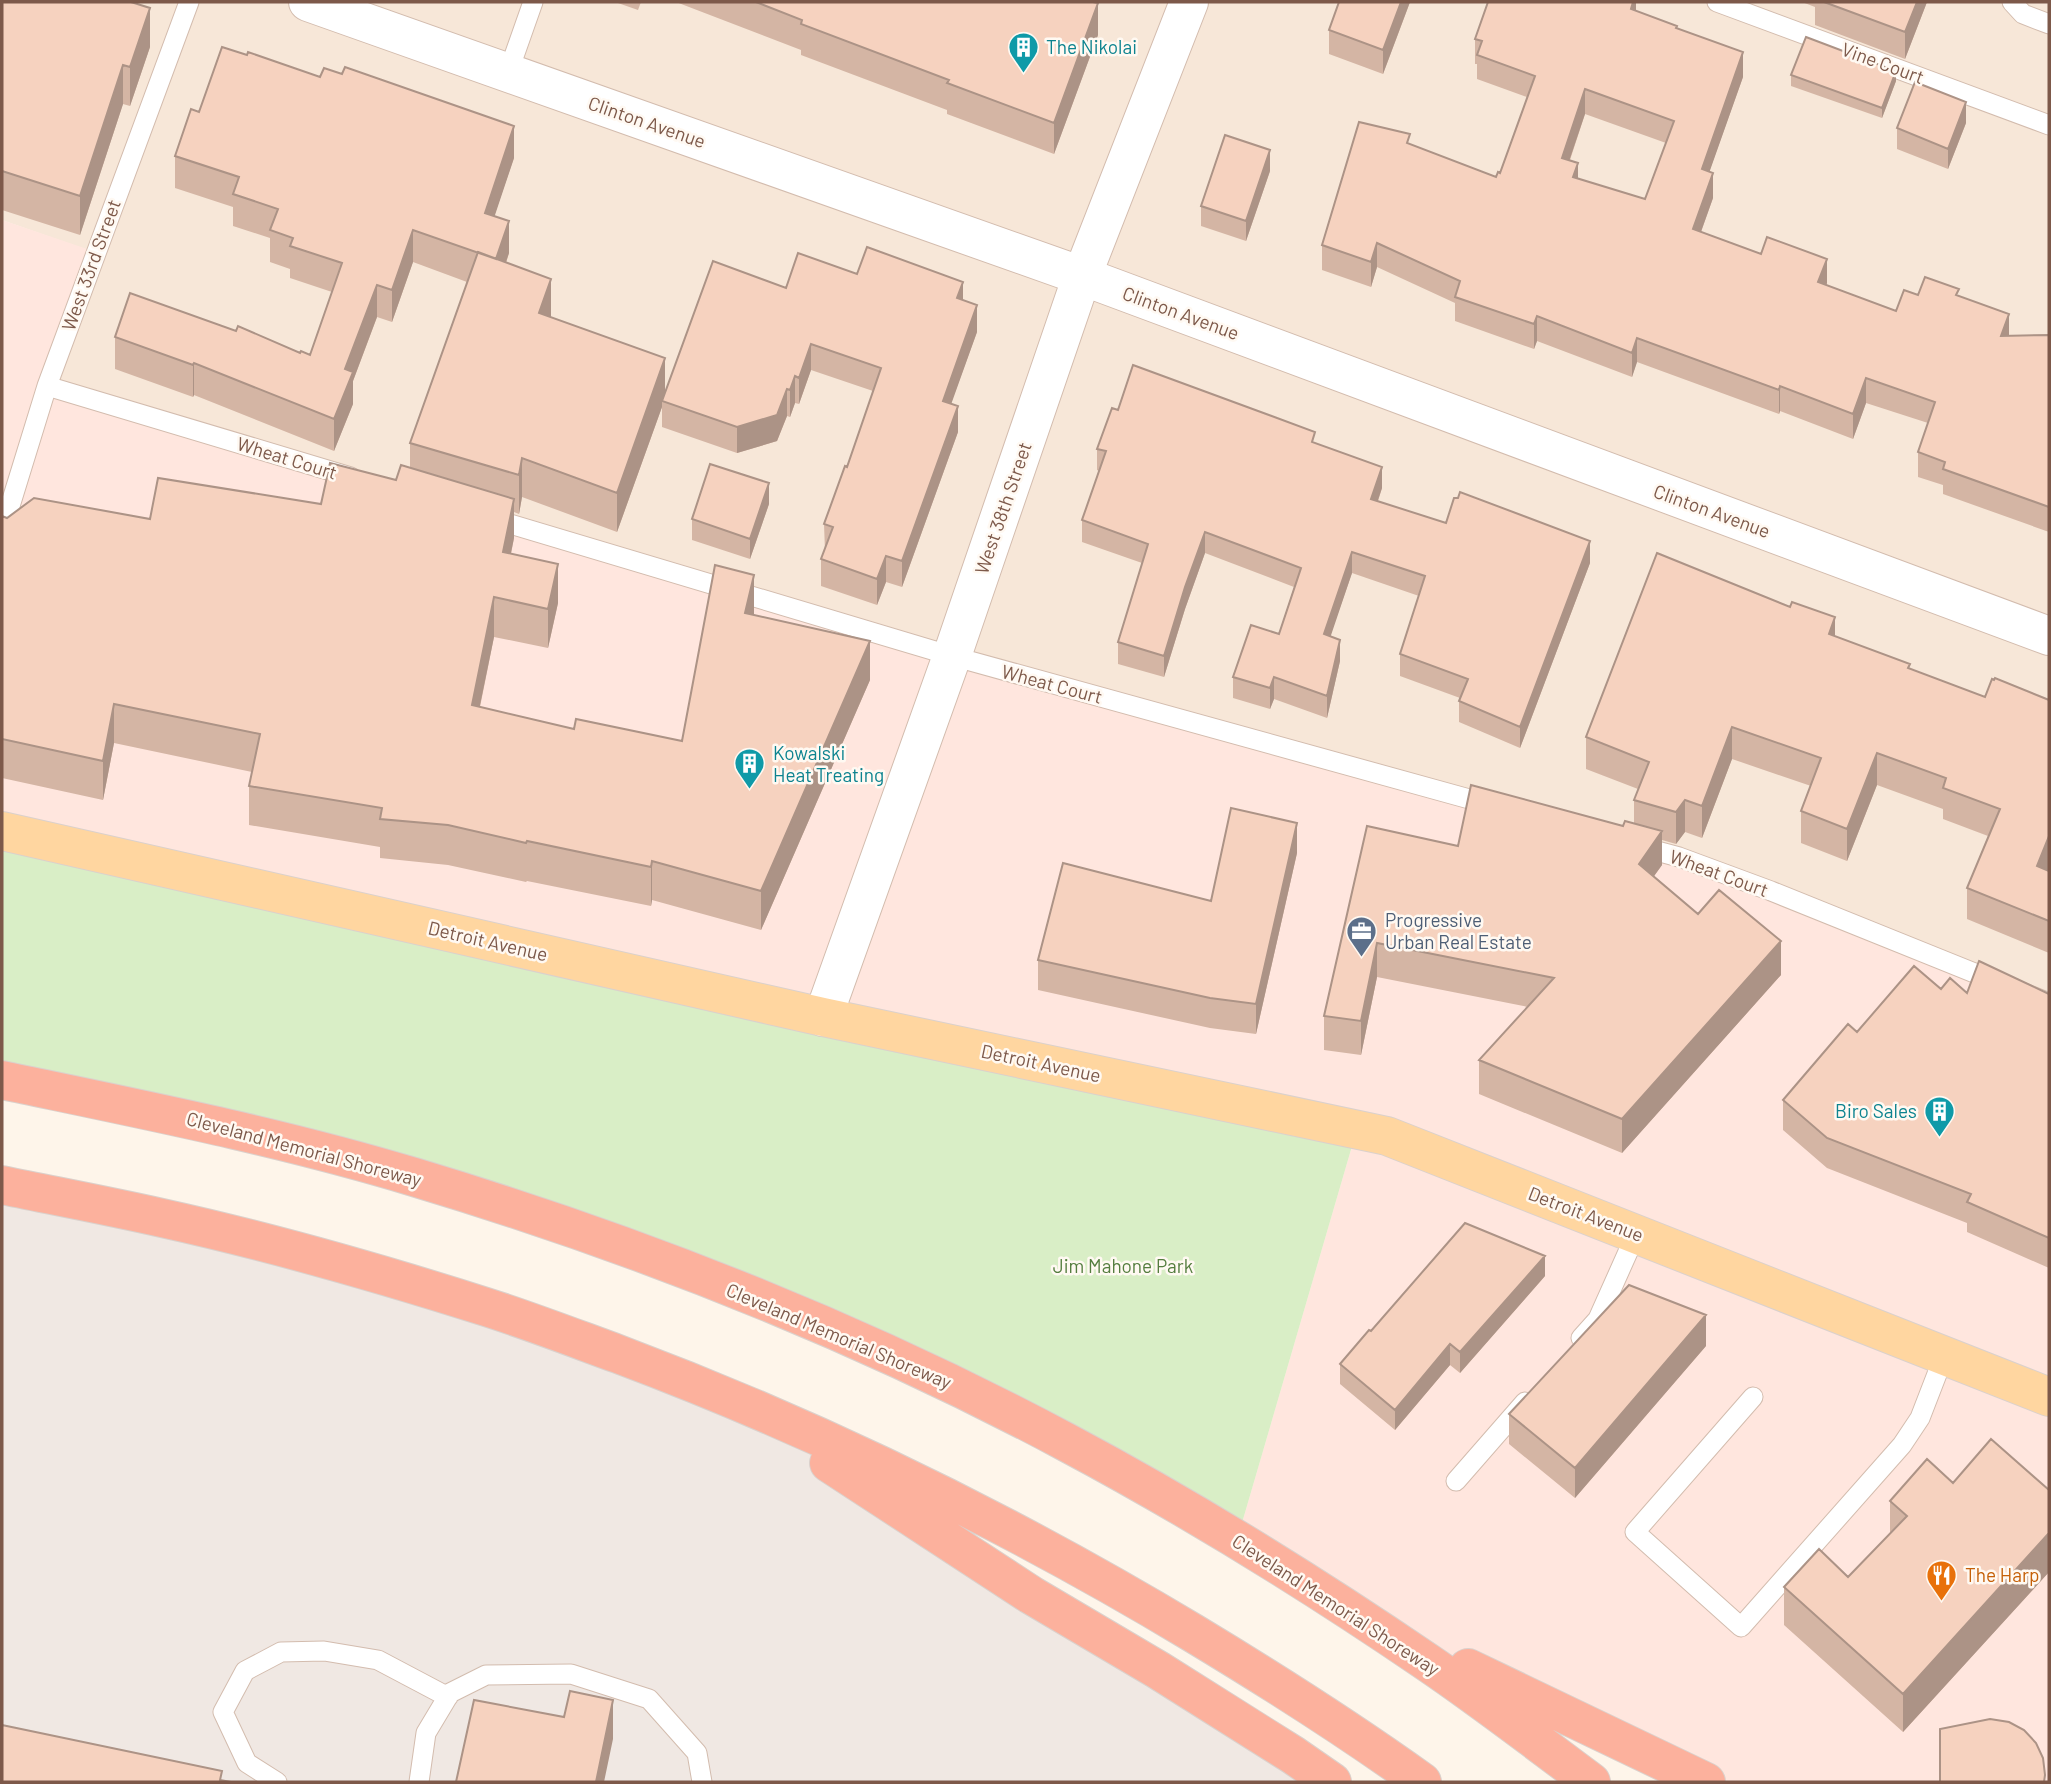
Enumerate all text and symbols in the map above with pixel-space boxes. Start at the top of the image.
building icon: The Nikolai [1006,30,1040,74]
place label: The Nikolai [1046,35,1137,58]
street label: Vine Court [1839,37,1928,88]
street label: Clinton Avenue [586,91,709,152]
street label: West 33rd Street [56,196,125,334]
street label: Clinton Avenue [1120,281,1243,344]
street label: Wheat Court [234,431,340,484]
street label: West 38th Street [969,439,1036,577]
street label: Clinton Avenue [1651,479,1774,542]
street label: Wheat Court [999,659,1105,708]
place label: Kowalski Heat Treating [773,741,884,786]
building icon: Kowalski Heat Treating [733,747,767,791]
street label: Wheat Court [1667,844,1772,901]
place label: Progressive Urban Real Estate [1385,908,1532,953]
office icon: Progressive Urban Real Estate [1345,914,1379,958]
street label: Detroit Avenue [426,916,550,965]
street label: Detroit Avenue [979,1039,1103,1086]
building icon: Biro Sales [1923,1094,1957,1138]
place label: Biro Sales [1835,1099,1917,1122]
street label: Cleveland Memorial Shoreway [184,1106,424,1191]
street label: Detroit Avenue [1525,1181,1647,1246]
park label: Jim Mahone Park [1053,1254,1193,1277]
street label: Cleveland Memorial Shoreway [723,1278,955,1394]
street label: Cleveland Memorial Shoreway [1228,1529,1444,1680]
restaurant icon: The Harp [1925,1558,1959,1602]
place label: The Harp [1965,1563,2039,1586]

